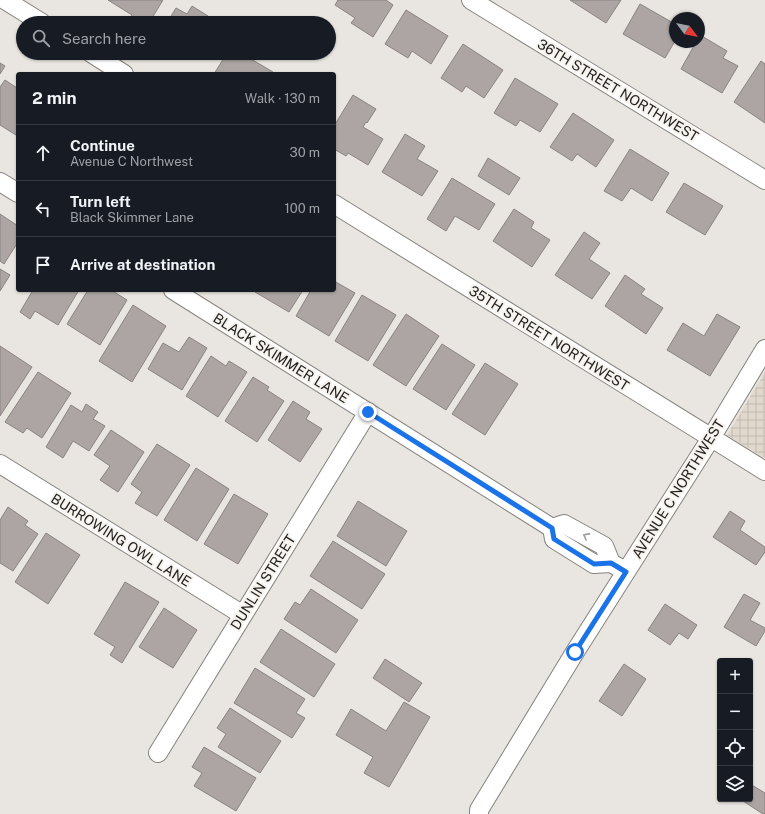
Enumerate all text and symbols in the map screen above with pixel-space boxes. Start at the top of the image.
north arrow [669,12,705,48]
search box [16,16,336,60]
icon: search [30,27,52,49]
text: Search here [62,30,146,47]
street label: 36TH STREET NORTHWEST [535,36,701,144]
text: 2 min [32,88,77,108]
text: Walk · 130 m [245,91,320,106]
text: Continue [70,137,135,154]
icon: ahead [32,142,54,164]
text: 30 m [290,145,320,160]
text: Avenue C Northwest [70,154,193,169]
text: Turn left [70,193,131,210]
icon: left [32,198,54,220]
text: 100 m [284,201,320,216]
text: Black Skimmer Lane [70,210,194,225]
icon: arrive [32,254,54,276]
text: Arrive at destination [70,256,215,273]
street label: 35TH STREET NORTHWEST [466,282,632,394]
street label: BLACK SKIMMER LANE [210,310,352,406]
route end [359,403,377,421]
street label: AVENUE C NORTHWEST [629,417,727,561]
street label: BURROWING OWL LANE [48,490,194,590]
street label: DUNLIN STREET [227,532,299,632]
one-way arrow [583,534,590,541]
route start [566,643,584,661]
map controls [717,658,753,802]
button: + [717,658,753,694]
button: − [717,694,753,730]
button: locate [717,730,753,766]
button: layers [717,766,753,802]

